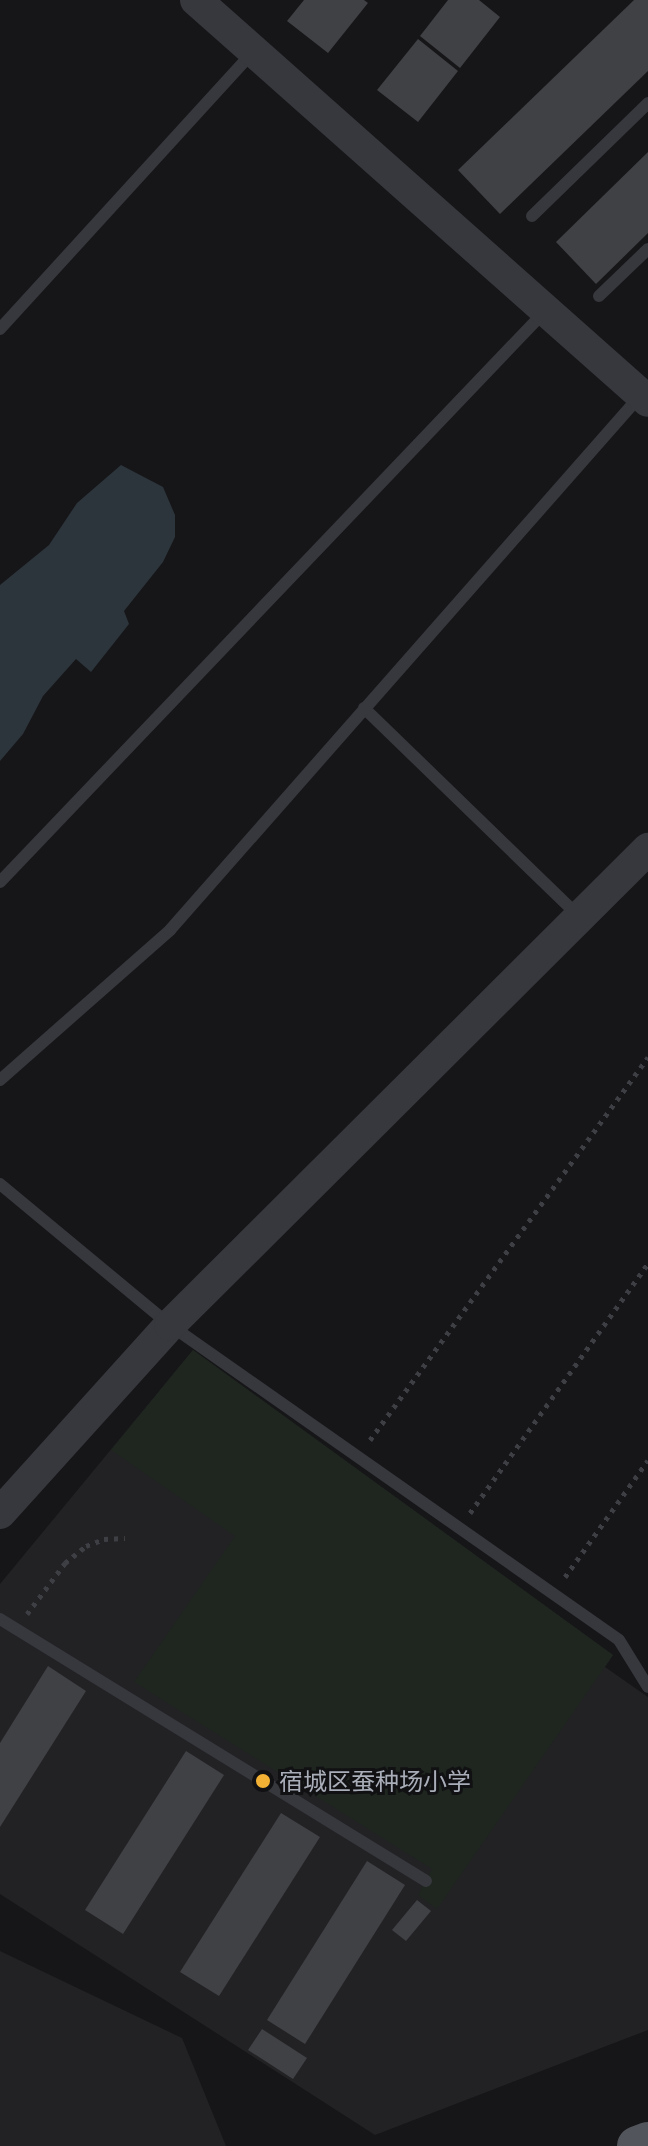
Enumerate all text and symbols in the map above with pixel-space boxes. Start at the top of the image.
place label: 宿城区蚕种场小学 [279,1767,471,1795]
marker: 宿城区蚕种场小学 [254,1772,272,1790]

